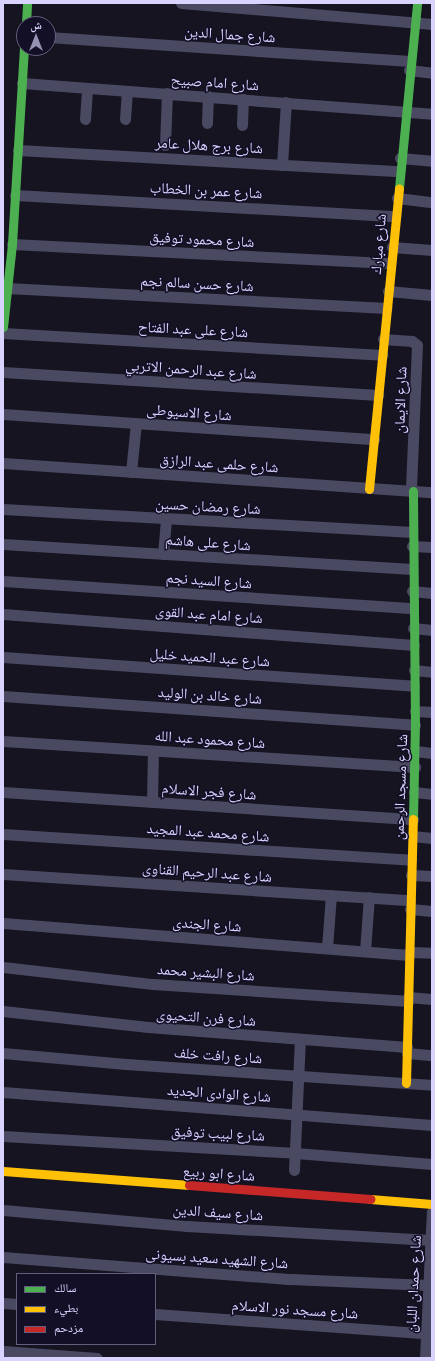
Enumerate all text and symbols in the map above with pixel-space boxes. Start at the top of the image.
north arrow [16,16,56,56]
text: ش [30,17,42,33]
street label: شارع جمال الدين [184,22,276,46]
street label: شارع امام صبيح [170,70,260,94]
street label: شارع برج هلال عامر [155,133,263,157]
street label: شارع عمر بن الخطاب [149,178,263,202]
street label: شارع مبارك [366,213,390,275]
street label: شارع محمود توفيق [149,227,255,251]
street label: شارع حسن سالم نجم [140,271,254,295]
street label: شارع على عبد الفتاح [137,317,249,341]
street label: شارع عبد الرحمن الاتربي [125,355,257,383]
street label: شارع الايمان [390,366,410,434]
street label: شارع الاسيوطى [146,400,232,424]
street label: شارع حلمى عبد الرازق [159,450,279,476]
street label: شارع رمضان حسين [155,494,261,518]
street label: شارع على هاشم [165,530,251,554]
street label: شارع السيد نجم [165,568,253,592]
street label: شارع امام عبد القوى [155,601,263,627]
street label: شارع عبد الحميد خليل [149,644,271,670]
street label: شارع خالد بن الوليد [157,682,263,708]
street label: شارع محمود عبد الله [154,726,266,752]
street label: شارع مسجد الرحمن [389,734,411,840]
street label: شارع فجر الاسلام [161,779,257,803]
street label: شارع محمد عبد المجيد [146,819,270,845]
street label: شارع عبد الرحيم القناوى [141,858,273,886]
street label: شارع الجندى [172,913,242,935]
street label: شارع البشير محمد [157,960,255,984]
street label: شارع فرن التحيوى [155,1005,257,1029]
street label: شارع رافت خلف [173,1043,263,1067]
street label: شارع الوادى الجديد [166,1080,272,1106]
street label: شارع لبيب توفيق [171,1122,265,1144]
street label: شارع ابو ربيع [182,1162,256,1184]
street label: شارع سيف الدين [172,1200,264,1224]
street label: شارع حمدان اللبان [401,1235,425,1333]
street label: شارع الشهيد سعيد بسيونى [145,1244,289,1272]
legend [16,1273,156,1345]
text: سالك [54,1278,76,1297]
street label: شارع مسجد نور الاسلام [231,1296,359,1322]
text: بطيء [54,1298,78,1317]
text: مزدحم [54,1318,83,1337]

